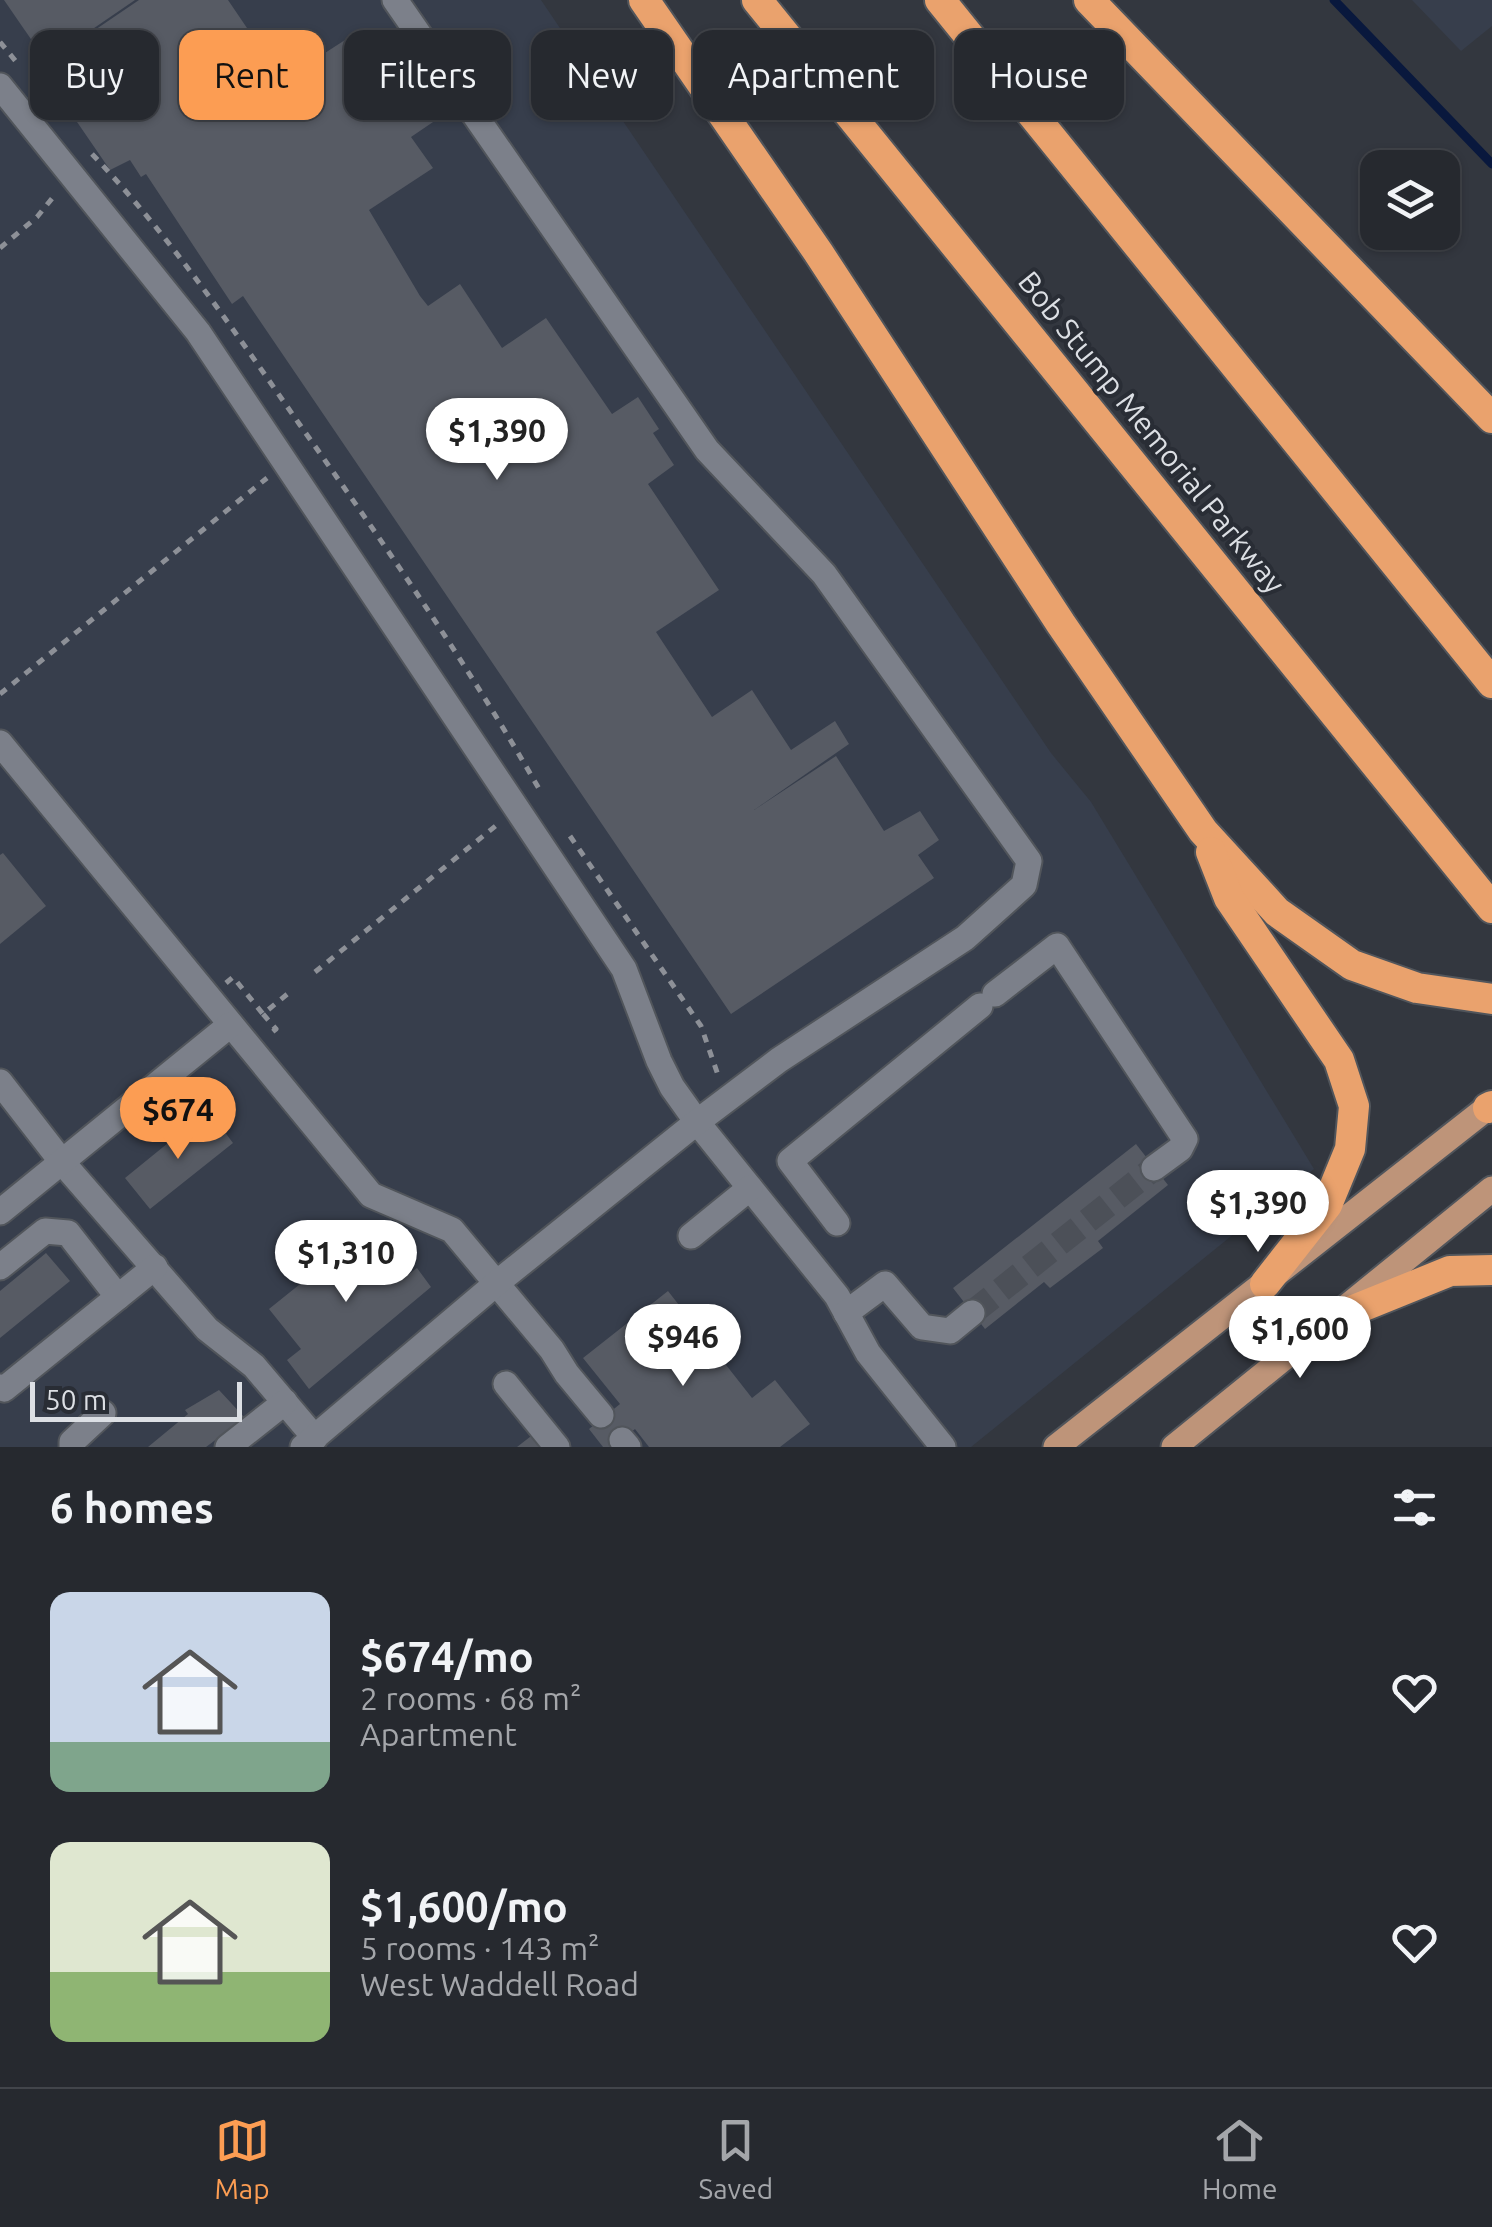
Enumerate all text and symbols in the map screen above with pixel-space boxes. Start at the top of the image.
chip: Buy [30,30,159,120]
chip: Rent [179,30,324,120]
chip: Filters [344,30,511,120]
chip: New [531,30,673,120]
chip: Apartment [693,30,934,120]
chip: House [954,30,1124,120]
map controls [1360,150,1460,250]
button: layers [1360,150,1460,250]
street label: Bob Stump Memorial Parkway [1012,264,1292,600]
pin: $1,390 [416,398,578,483]
text: $1,390 [448,412,546,448]
pin: $674 [119,1077,237,1162]
text: $674 [142,1091,214,1127]
pin: $1,390 [1177,1170,1339,1255]
text: $1,390 [1209,1184,1307,1220]
pin: $1,310 [265,1220,427,1305]
text: $1,310 [297,1234,395,1270]
pin: $1,600 [1219,1296,1381,1381]
pin: $946 [624,1304,742,1389]
text: $1,600 [1251,1310,1349,1346]
text: $946 [647,1318,719,1354]
scale bar [30,1377,242,1422]
text: 50 m [45,1384,107,1415]
icon: filters [1387,1480,1442,1535]
text: 6 homes [50,1484,214,1531]
icon: home [130,1632,250,1752]
text: $674/mo [360,1633,534,1680]
icon: heart [1387,1665,1442,1720]
text: 2 rooms · 68 m² [360,1680,581,1716]
text: Apartment [360,1716,517,1752]
icon: home [130,1882,250,2002]
text: $1,600/mo [360,1883,568,1930]
icon: heart [1387,1915,1442,1970]
text: 5 rooms · 143 m² [360,1930,600,1966]
text: West Waddell Road [360,1966,639,2002]
tab: Map [214,2113,270,2204]
tab: Saved [699,2113,773,2204]
tab: Home [1202,2113,1278,2204]

